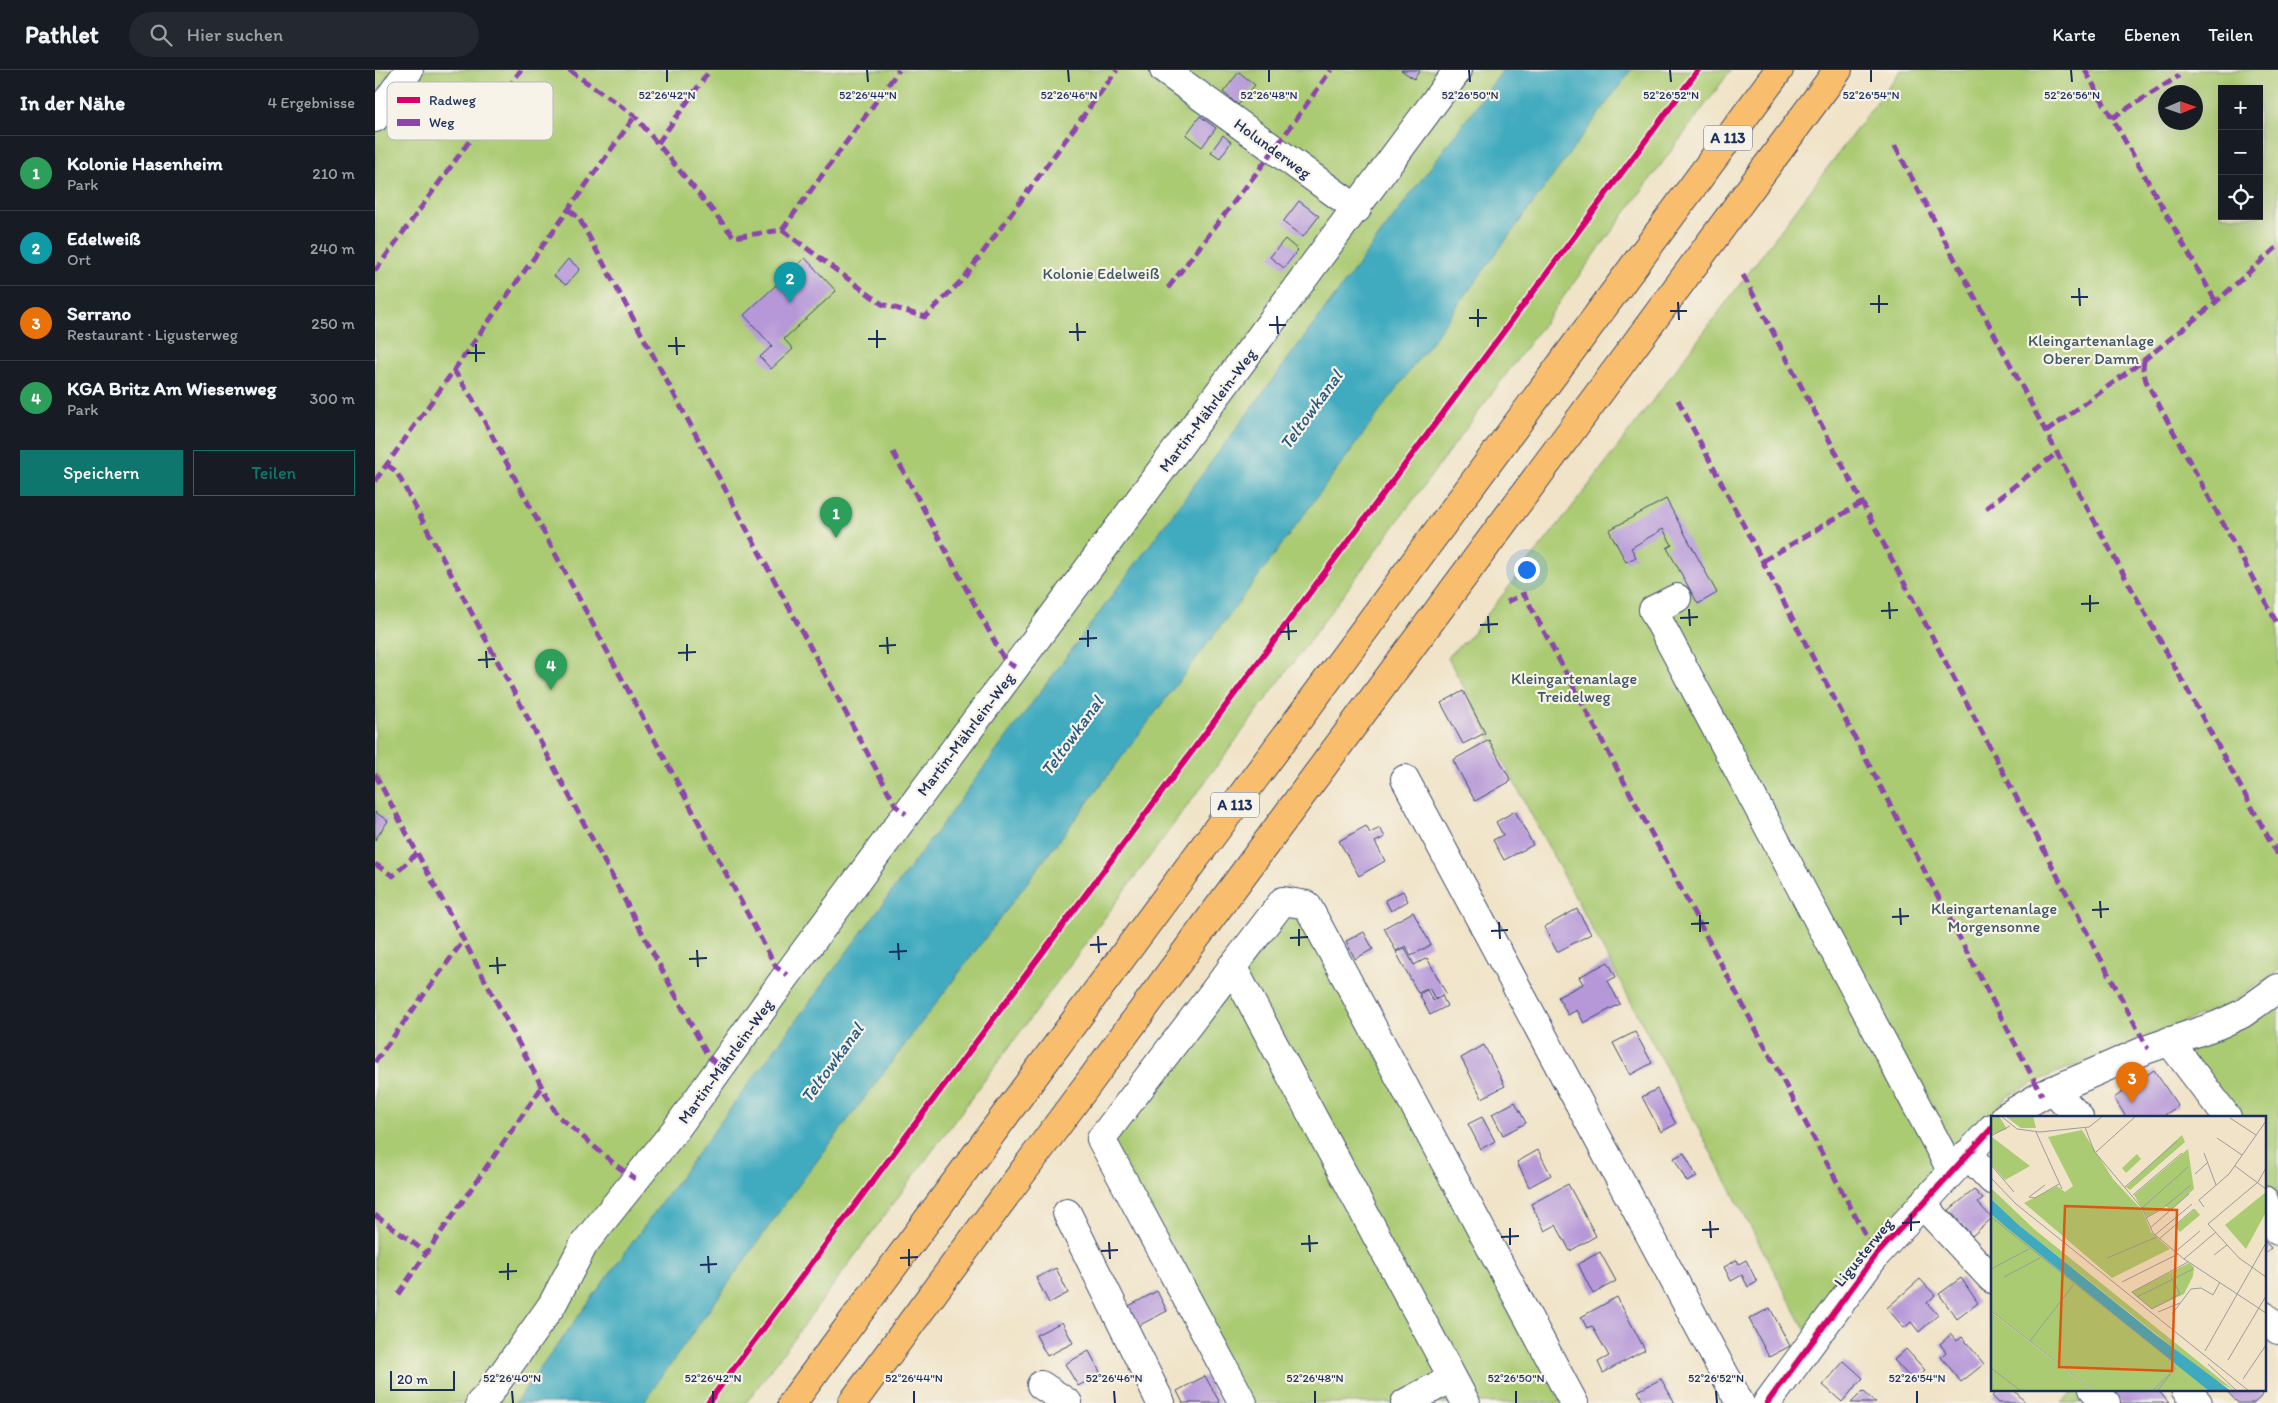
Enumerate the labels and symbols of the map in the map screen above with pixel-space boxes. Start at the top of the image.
legend [387,82,553,140]
north arrow [2158,85,2203,130]
text: 52°26'42"N [638,88,696,102]
text: 52°26'44"N [839,88,897,102]
text: 52°26'46"N [1040,88,1098,102]
text: 52°26'48"N [1240,88,1298,102]
text: 52°26'50"N [1441,88,1499,102]
text: 52°26'52"N [1643,88,1699,102]
text: 52°26'54"N [1842,88,1900,102]
text: 52°26'56"N [2044,88,2100,102]
text: Radweg [429,92,477,109]
text: Weg [429,114,455,131]
street label: Holunderweg [1230,114,1316,183]
road number: A 113 [1704,126,1752,150]
pin: 2 [774,262,806,303]
park label: Kolonie Edelweiß [1043,264,1160,283]
park label: Kleingartenanlage Oberer Damm [2028,331,2154,368]
street label: Martin-Mährlein-Weg [1155,344,1261,476]
water label: Teltowkanal [1275,364,1348,454]
pin: 1 [820,497,852,538]
your location [1514,557,1540,583]
pin: 4 [535,649,567,690]
street label: Martin-Mährlein-Weg [913,668,1019,800]
park label: Kleingartenanlage Treidelweg [1511,669,1637,706]
water label: Teltowkanal [1036,690,1109,780]
road number: A 113 [1211,792,1259,818]
park label: Kleingartenanlage Morgensonne [1931,899,2057,936]
street label: Martin-Mährlein-Weg [674,994,778,1127]
water label: Teltowkanal [796,1017,869,1107]
pin: 3 [2116,1062,2148,1103]
inset map [1991,1116,2265,1390]
street label: Ligusterweg [1830,1213,1897,1291]
scale bar [390,1368,455,1391]
text: 52°26'40"N [483,1371,541,1385]
text: 52°26'42"N [684,1371,742,1385]
text: 52°26'44"N [885,1371,943,1385]
text: 52°26'46"N [1085,1371,1143,1385]
text: 52°26'48"N [1286,1371,1344,1385]
text: 52°26'50"N [1487,1371,1545,1385]
text: 52°26'52"N [1688,1371,1744,1385]
text: 52°26'54"N [1888,1371,1946,1385]

